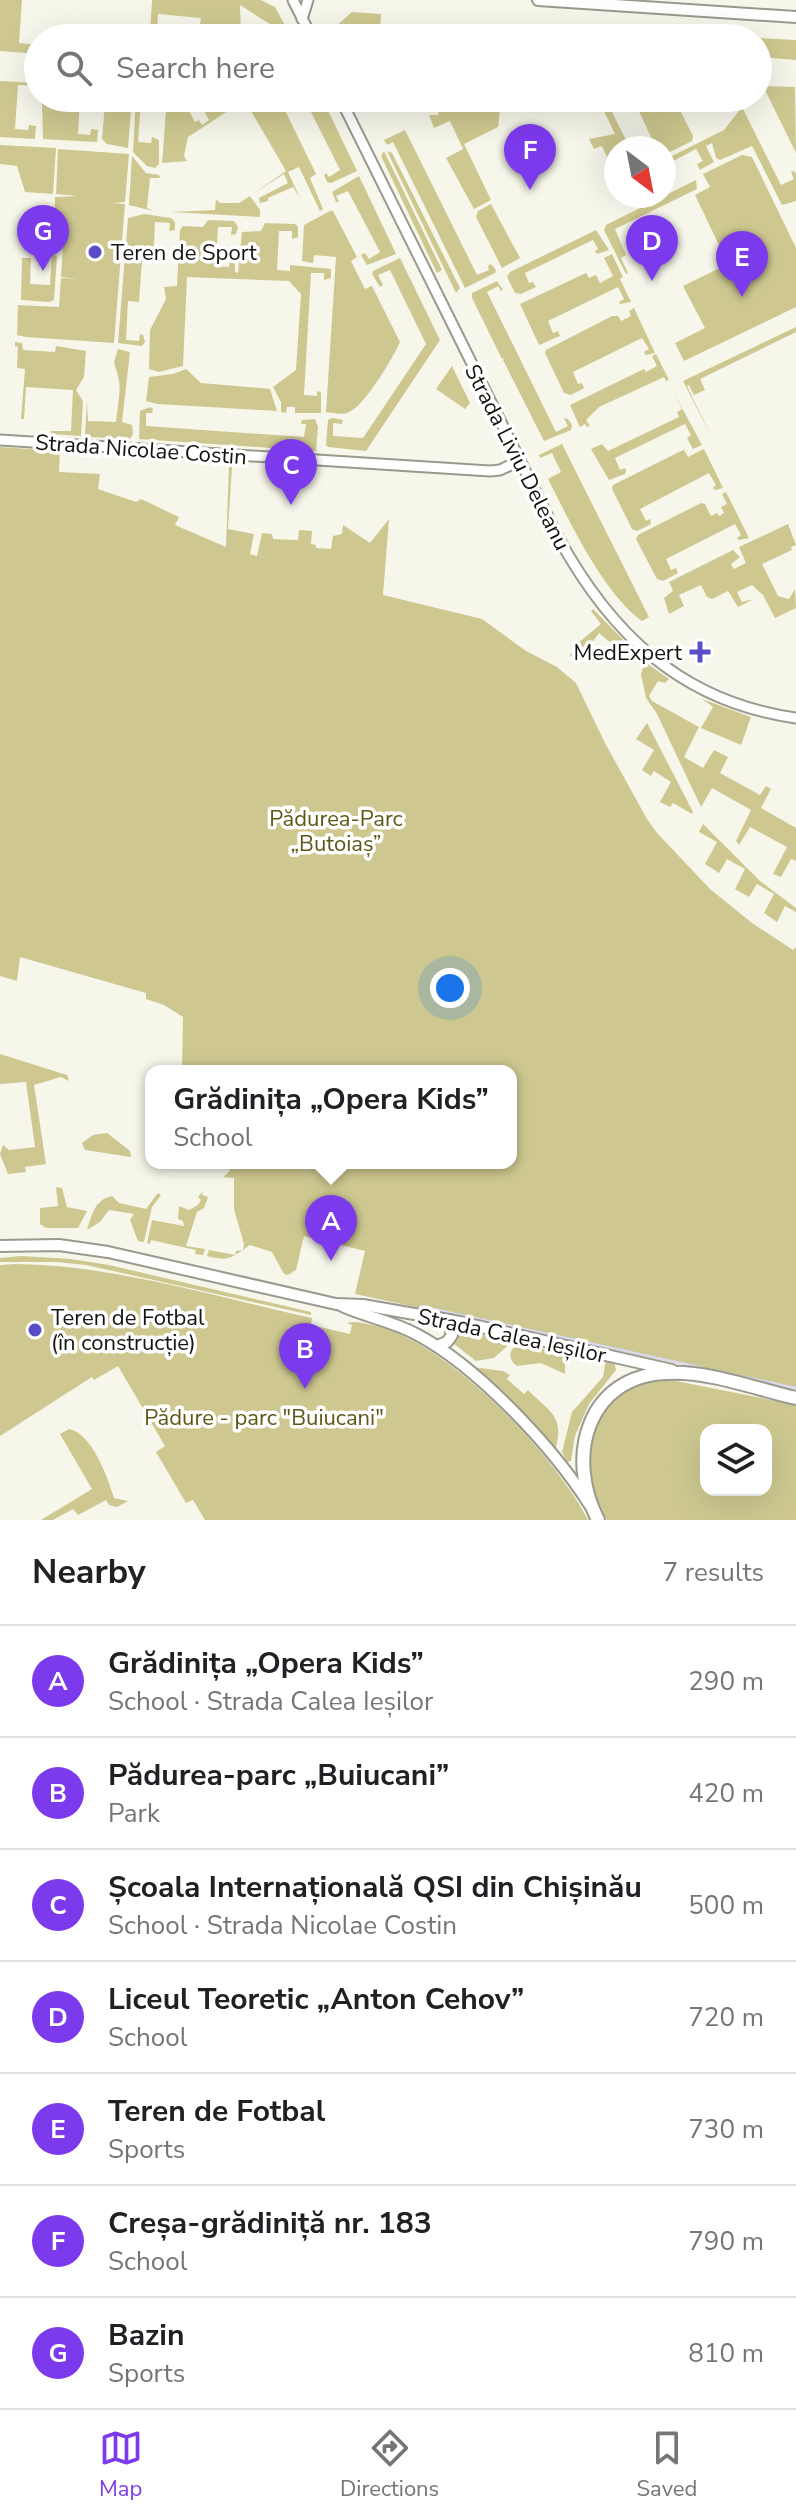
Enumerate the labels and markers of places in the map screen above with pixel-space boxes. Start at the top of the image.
pin: F [504,124,556,190]
pin: G [17,205,69,271]
pin: D [626,215,678,281]
pin: E [716,231,768,297]
place label: Teren de Sport [111,238,257,268]
marker: Teren de Sport [86,243,104,261]
pin: C [265,439,317,505]
place label: MedExpert [574,638,682,668]
marker: MedExpert [689,641,711,663]
pin: A [305,1195,357,1261]
place label: Teren de Fotbal (în construcție) [51,1303,205,1358]
marker: Teren de Fotbal (în construcție) [26,1321,44,1339]
pin: B [279,1323,331,1389]

